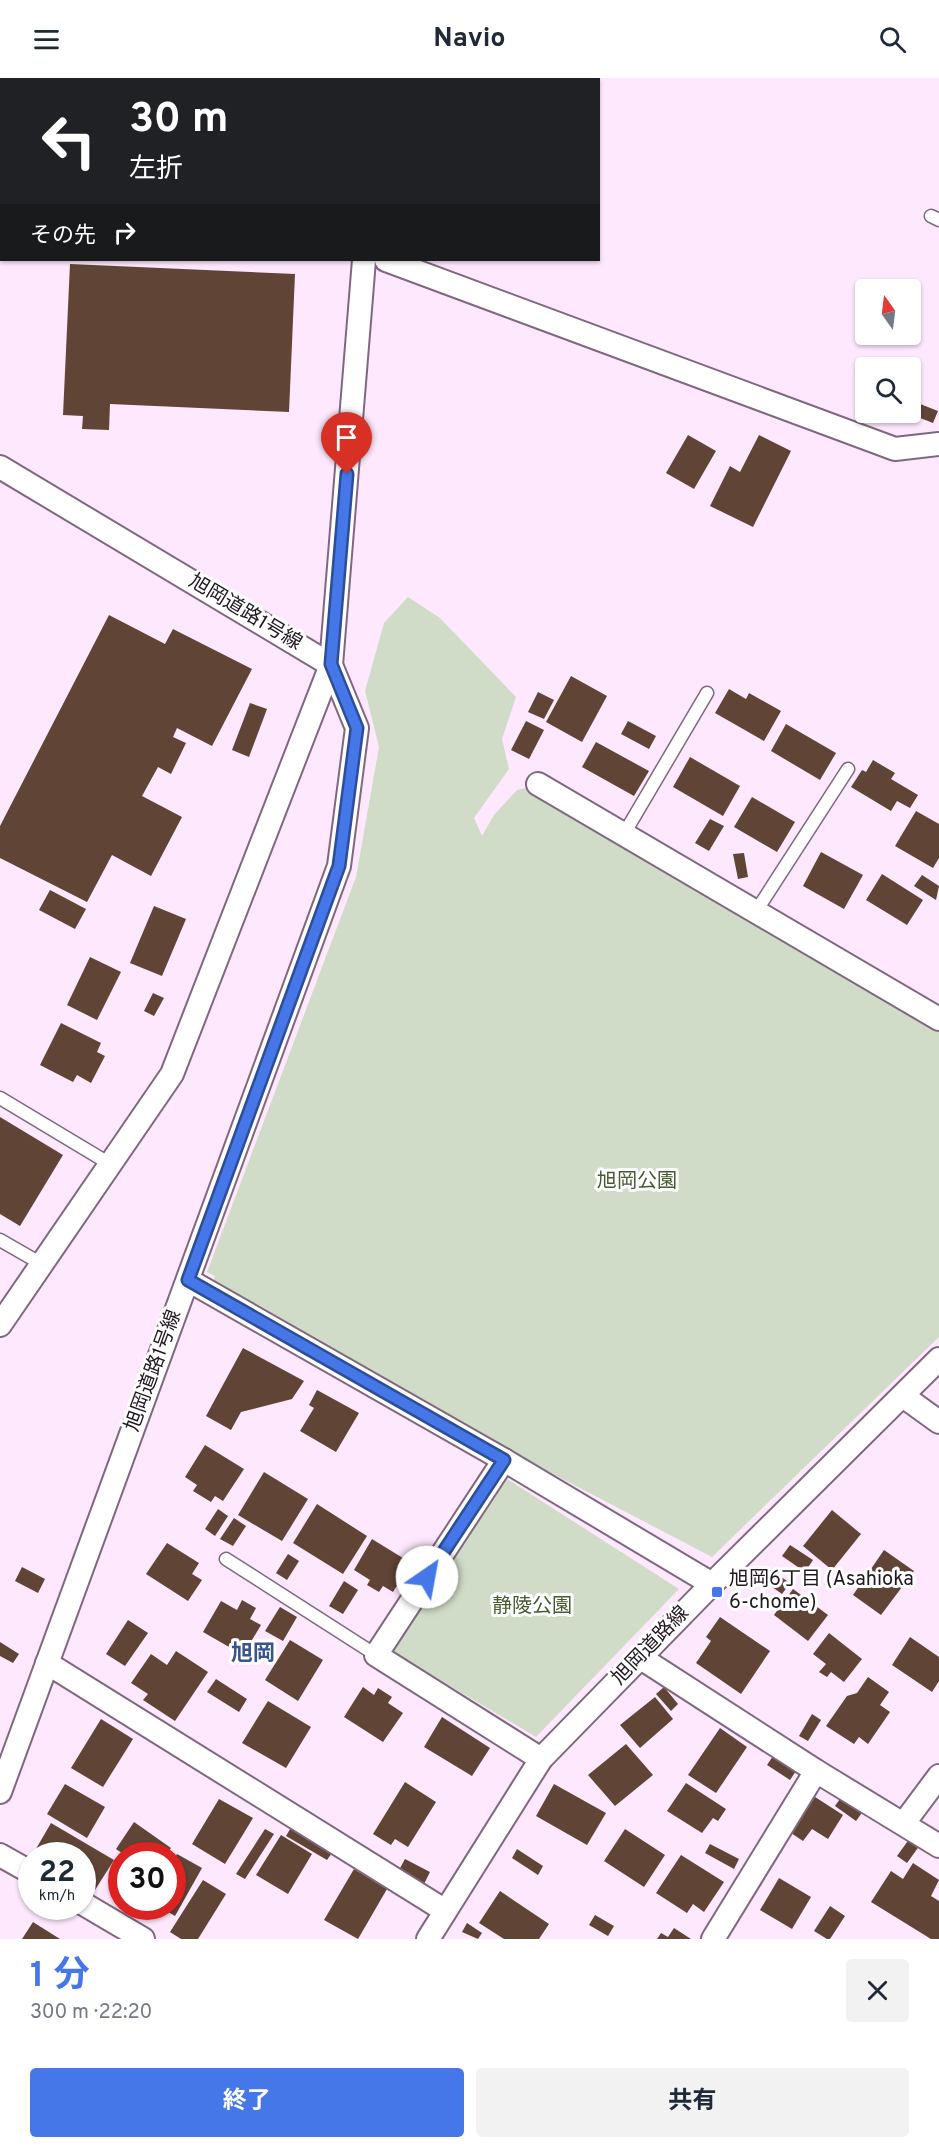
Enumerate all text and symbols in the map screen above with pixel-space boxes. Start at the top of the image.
text: Navio [433,22,506,56]
icon: menu [30,23,63,56]
icon: search [876,23,909,56]
text: 30 m [129,94,228,147]
icon: left [30,102,108,180]
text: 左折 [129,153,183,187]
icon: right [108,216,141,249]
text: その先 [30,223,96,250]
north arrow [855,279,921,345]
map controls [855,279,921,423]
button: search [855,357,921,423]
pin [321,412,372,474]
icon: arrive [330,421,363,454]
street label: 旭岡道路1号線 [184,569,306,657]
park label: 旭岡公園 [597,1169,677,1195]
street label: 旭岡道路1号線 [120,1307,188,1435]
position arrow [395,1545,459,1609]
place label: 旭岡6丁目 (Asahioka 6-chome) [729,1567,914,1616]
marker: 旭岡6丁目 (Asahioka 6-chome) [710,1585,724,1599]
park label: 静陵公園 [492,1594,572,1620]
street label: 旭岡道路線 [607,1601,695,1691]
district label: 旭岡 [231,1641,275,1668]
speed limit sign: 30 [108,1842,186,1920]
text: 22 [39,1855,75,1892]
text: km/h [39,1887,75,1906]
text: 1 分 [30,1954,89,2000]
button: close [846,1959,909,2022]
text: 300 m · 22:20 [30,2000,152,2026]
button: 終了 [30,2068,464,2137]
button: 共有 [476,2068,909,2137]

